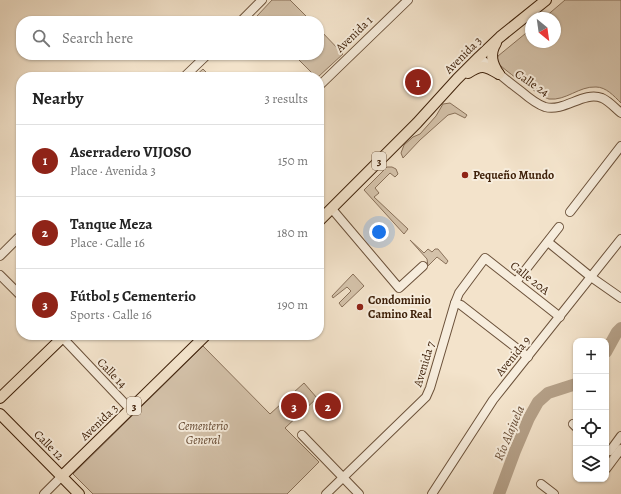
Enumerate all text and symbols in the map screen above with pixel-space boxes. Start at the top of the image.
street label: Avenida 1 [331,12,376,56]
north arrow [525,12,561,48]
search box [16,16,324,60]
icon: search [30,27,52,49]
text: Search here [62,28,133,48]
street label: Avenida 3 [440,33,485,78]
street label: Calle 24 [512,66,553,101]
pin: 1 [405,67,431,97]
text: Nearby [32,87,83,110]
text: 3 results [264,90,308,107]
text: Aserradero VIJOSO [70,142,191,162]
text: 1 [43,152,47,169]
text: 150 m [278,152,308,169]
road number: 3 [372,152,386,170]
text: Place · Avenida 3 [70,162,156,179]
place label: Pequeño Mundo [473,167,554,183]
marker: Pequeño Mundo [460,170,470,180]
text: Tanque Meza [70,214,153,234]
your location [369,222,389,242]
text: 2 [42,224,48,241]
text: 180 m [277,224,308,241]
text: Place · Calle 16 [70,234,145,251]
street label: Calle 20A [507,258,554,299]
text: Fútbol 5 Cementerio [70,286,196,306]
place label: Condominio Camino Real [368,292,432,322]
text: 3 [42,296,48,313]
text: 190 m [277,296,308,313]
marker: Condominio Camino Real [355,302,365,312]
text: Sports · Calle 16 [70,306,152,323]
street label: Avenida 9 [491,333,534,380]
street label: Avenida 7 [409,338,439,390]
map controls [573,338,609,482]
button: + [573,338,609,374]
street label: Calle 14 [94,354,131,392]
button: − [573,374,609,410]
pin: 3 [281,391,307,421]
pin: 2 [315,391,341,421]
road number: 3 [127,397,141,415]
street label: Avenida 3 [76,400,121,445]
water label: Río Alajuela [490,403,528,463]
button: locate [573,410,609,446]
park label: Cementerio General [178,418,228,448]
street label: Calle 12 [30,426,68,464]
button: layers [573,446,609,482]

